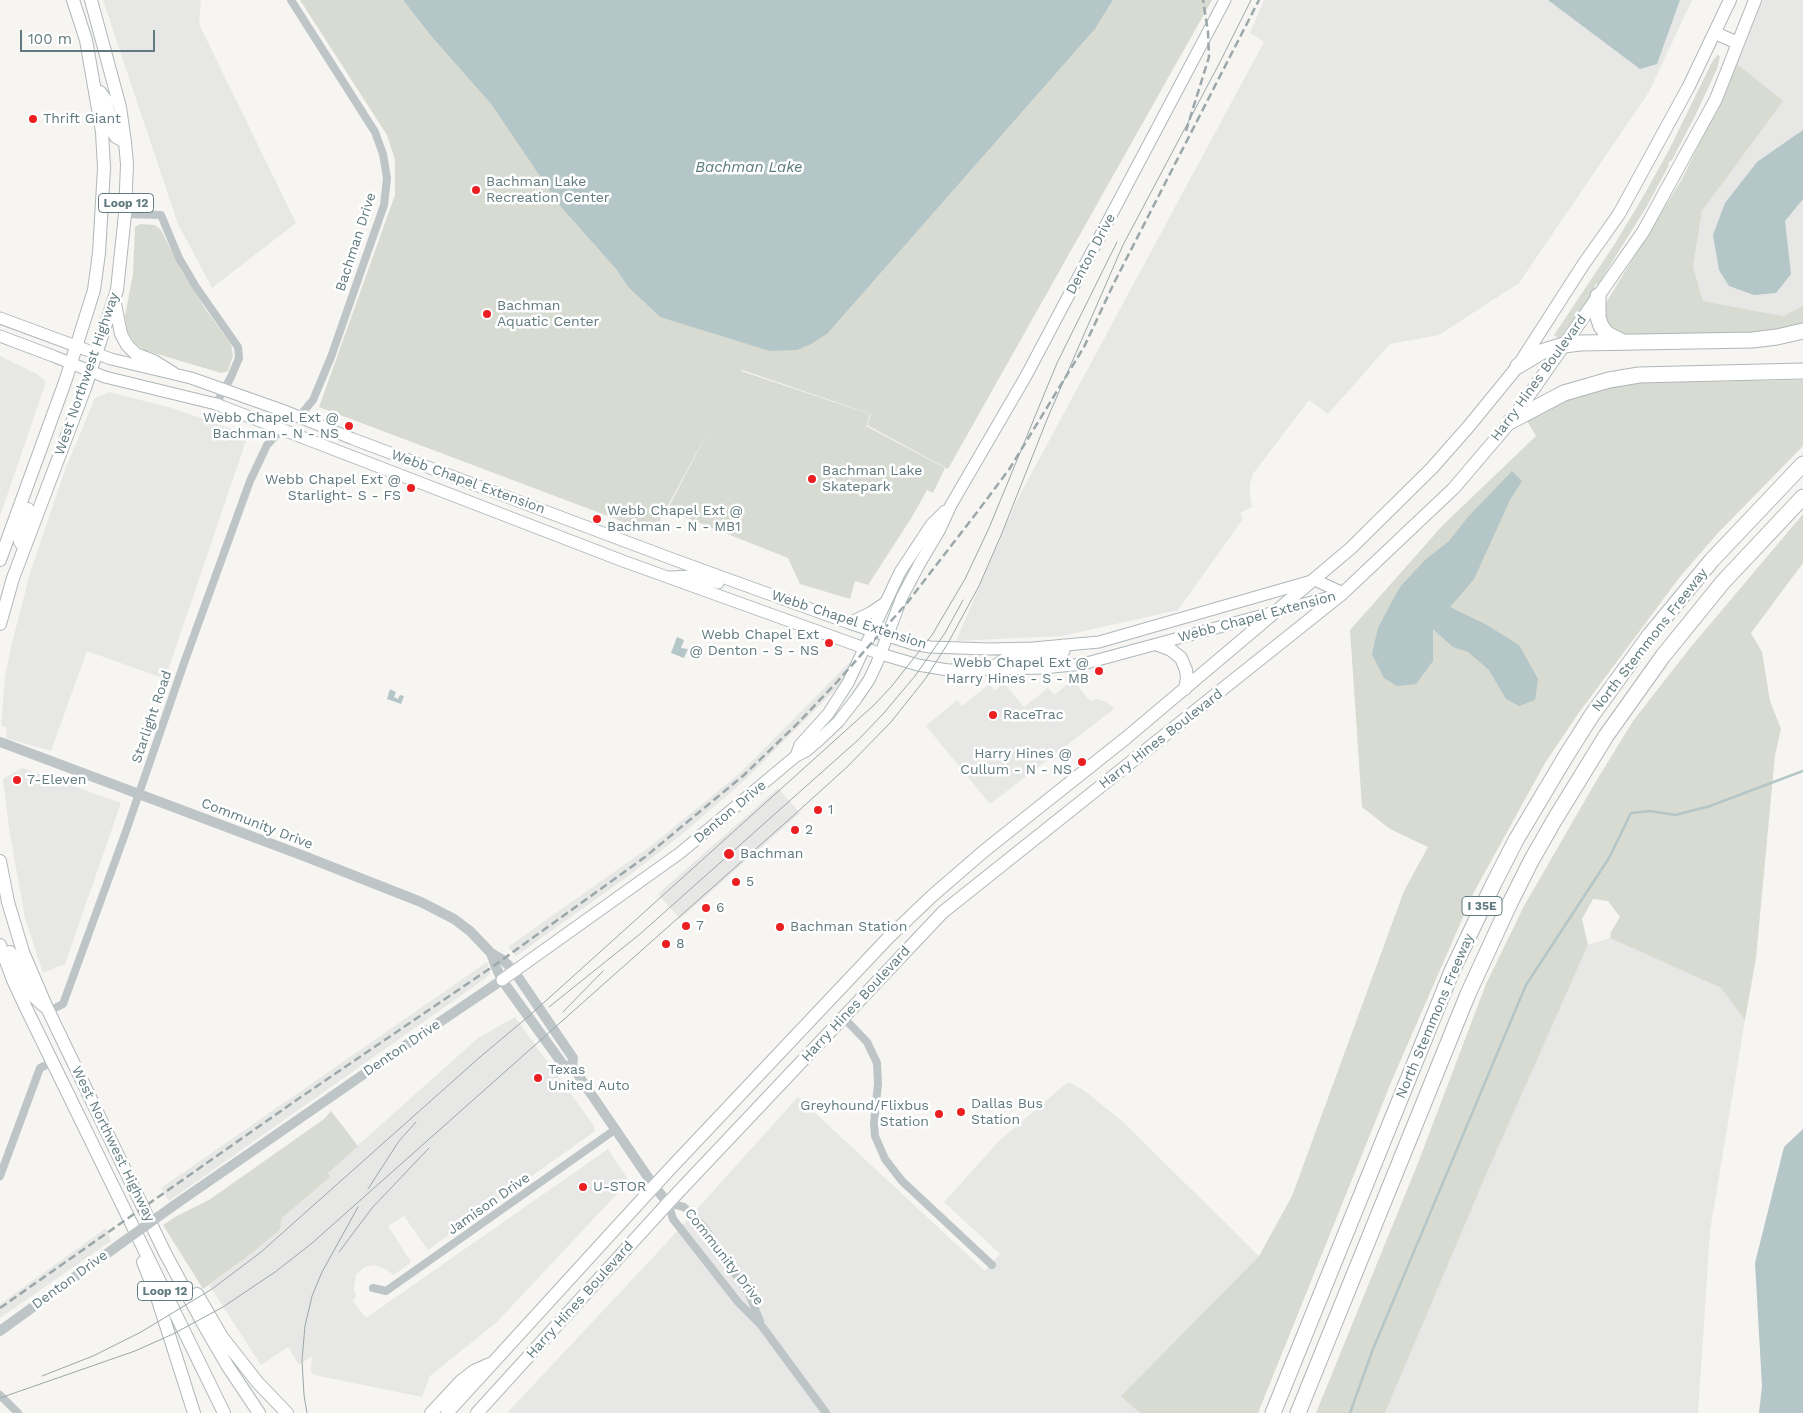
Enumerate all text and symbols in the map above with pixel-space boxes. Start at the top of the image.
scale bar [22,20,158,52]
text: 100 m [28,30,72,48]
place label: Thrift Giant [43,111,121,127]
marker: Thrift Giant [27,113,39,125]
water label: Bachman Lake [695,159,803,177]
place label: Bachman Lake Recreation Center [486,174,610,206]
marker: Bachman Lake Recreation Center [470,184,482,196]
street label: Bachman Drive [332,190,380,294]
road number: Loop 12 [98,194,154,212]
street label: Denton Drive [1063,211,1119,297]
street label: West Northwest Highway [51,290,123,458]
place label: Bachman Aquatic Center [497,298,599,331]
marker: Bachman Aquatic Center [481,308,493,320]
street label: Harry Hines Boulevard [1488,312,1590,444]
place label: Webb Chapel Ext @ Bachman - N - NS [203,410,339,442]
marker: Webb Chapel Ext @ Bachman - N - NS [343,420,355,432]
street label: Webb Chapel Extension [389,446,547,518]
place label: Bachman Lake Skatepark [822,463,922,496]
place label: Webb Chapel Ext @ Starlight- S - FS [265,472,401,504]
marker: Bachman Lake Skatepark [806,473,818,485]
marker: Webb Chapel Ext @ Starlight- S - FS [405,482,417,494]
place label: Webb Chapel Ext @ Bachman - N - MB1 [607,503,743,536]
marker: Webb Chapel Ext @ Bachman - N - MB1 [591,513,603,525]
street label: North Stemmons Freeway [1589,565,1711,715]
street label: Webb Chapel Extension [769,587,929,653]
street label: Webb Chapel Extension [1176,588,1338,646]
place label: Webb Chapel Ext @ Denton - S - NS [690,627,819,660]
marker: Webb Chapel Ext @ Denton - S - NS [823,637,835,649]
place label: Webb Chapel Ext @ Harry Hines - S - MB [946,655,1089,688]
marker: Webb Chapel Ext @ Harry Hines - S - MB [1093,665,1105,677]
street label: Starlight Road [128,668,176,766]
street label: Harry Hines Boulevard [1096,686,1226,792]
place label: RaceTrac [1003,707,1063,723]
marker: RaceTrac [987,709,999,721]
place label: Harry Hines @ Cullum - N - NS [960,746,1072,779]
marker: Harry Hines @ Cullum - N - NS [1076,756,1088,768]
place label: 7-Eleven [27,772,86,788]
marker: 7-Eleven [11,774,23,786]
street label: Denton Drive [690,777,770,847]
street label: Community Drive [199,795,315,853]
place label: 1 [828,802,833,818]
marker: 1 [812,804,824,816]
place label: 2 [805,822,813,838]
marker: 2 [789,824,801,836]
place label: Bachman [740,846,804,862]
marker: Bachman [722,847,736,861]
place label: 5 [746,874,754,890]
marker: 5 [730,876,742,888]
road number: I 35E [1462,896,1502,916]
place label: 6 [716,900,725,916]
marker: 6 [700,902,712,914]
place label: 7 [696,918,704,934]
place label: Bachman Station [790,919,907,935]
marker: 7 [680,920,692,932]
marker: Bachman Station [774,921,786,933]
street label: North Stemmons Freeway [1393,931,1477,1101]
place label: 8 [676,936,685,952]
marker: 8 [660,938,672,950]
street label: Harry Hines Boulevard [798,943,914,1065]
street label: Denton Drive [360,1016,444,1080]
place label: Texas United Auto [548,1062,630,1094]
street label: West Northwest Highway [68,1063,158,1225]
marker: Texas United Auto [532,1072,544,1084]
place label: Dallas Bus Station [971,1096,1043,1128]
place label: Greyhound/Flixbus Station [800,1098,929,1130]
marker: Dallas Bus Station [955,1106,967,1118]
marker: Greyhound/Flixbus Station [933,1108,945,1120]
street label: Jamison Drive [445,1169,533,1239]
place label: U-STOR [593,1179,646,1195]
marker: U-STOR [577,1181,589,1193]
street label: Community Drive [681,1205,767,1309]
street label: Harry Hines Boulevard [523,1238,637,1362]
street label: Denton Drive [29,1247,111,1313]
road number: Loop 12 [138,1282,192,1300]

